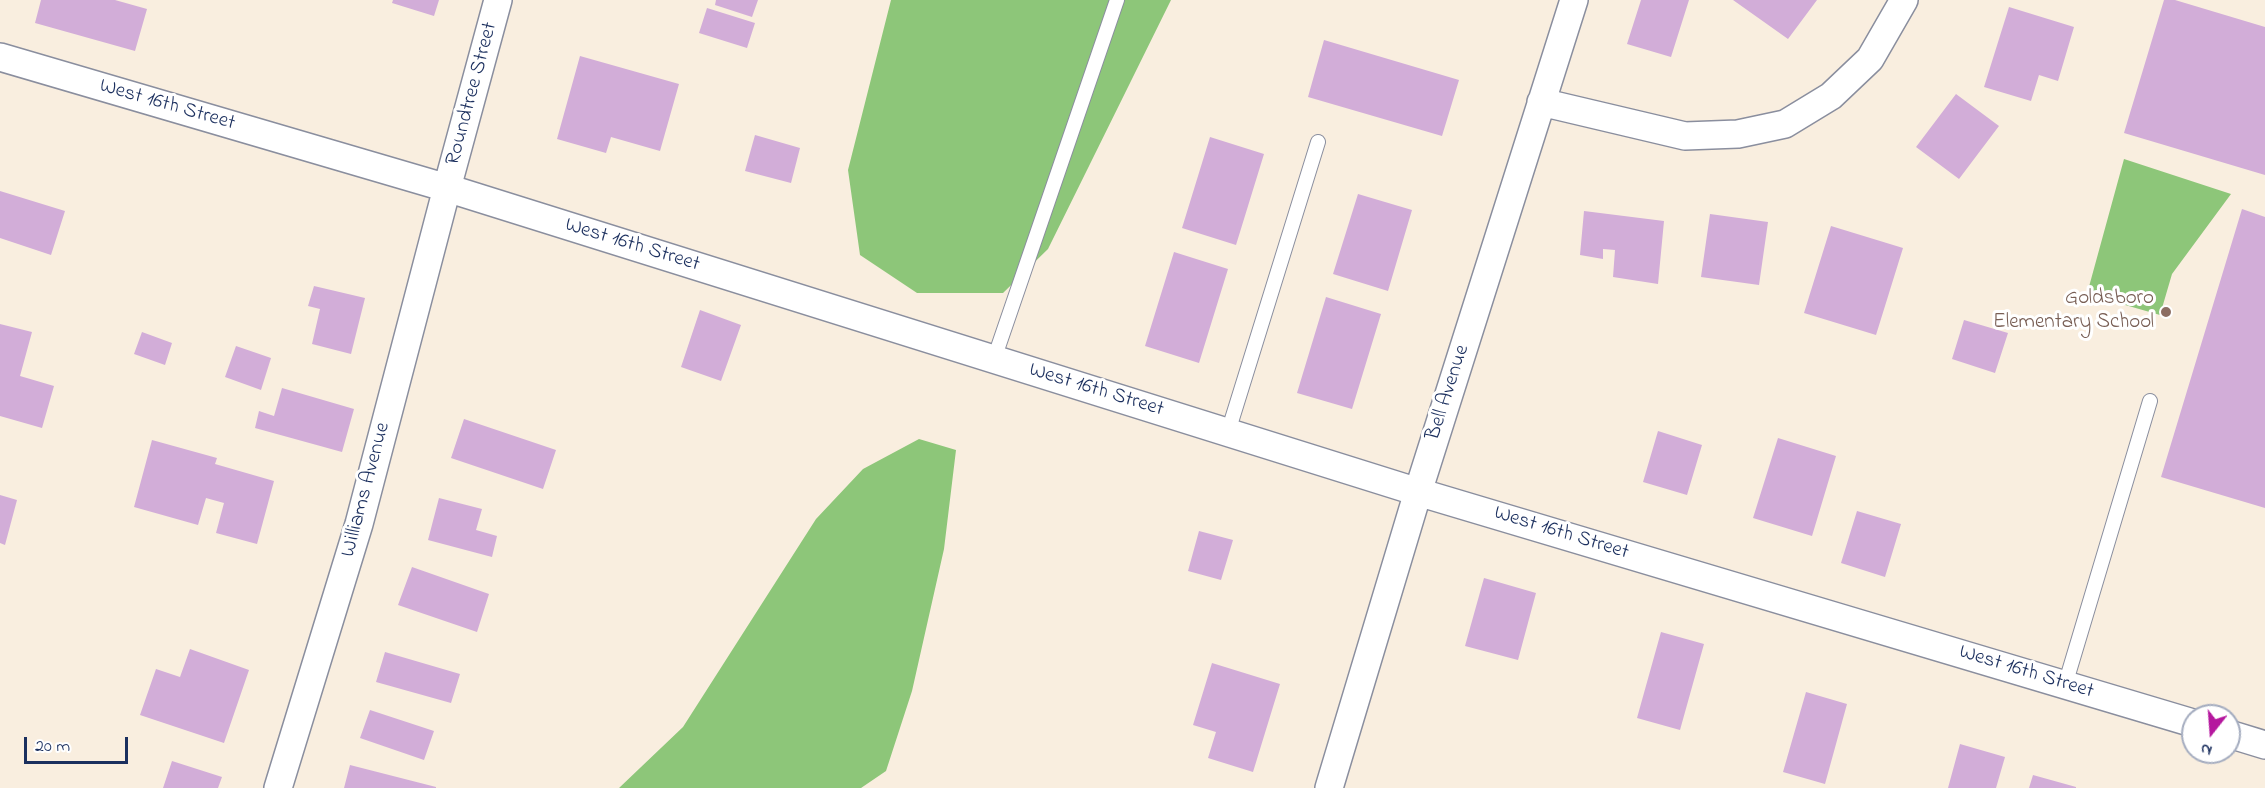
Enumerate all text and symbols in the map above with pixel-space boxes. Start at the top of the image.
street label: Roundtree Street [442,20,504,168]
street label: West 16th Street [96,75,238,137]
street label: West 16th Street [561,214,703,278]
place label: Goldsboro Elementary School [1993,287,2154,337]
marker: Goldsboro Elementary School [2159,305,2173,319]
street label: Bell Avenue [1422,342,1476,444]
street label: West 16th Street [1025,359,1167,423]
street label: Williams Avenue [337,420,397,560]
street label: West 16th Street [1490,502,1632,566]
street label: West 16th Street [1955,641,2097,705]
north arrow [2181,704,2241,764]
scale bar [27,725,130,763]
text: 20 m [35,734,70,760]
text: N [2198,736,2215,762]

